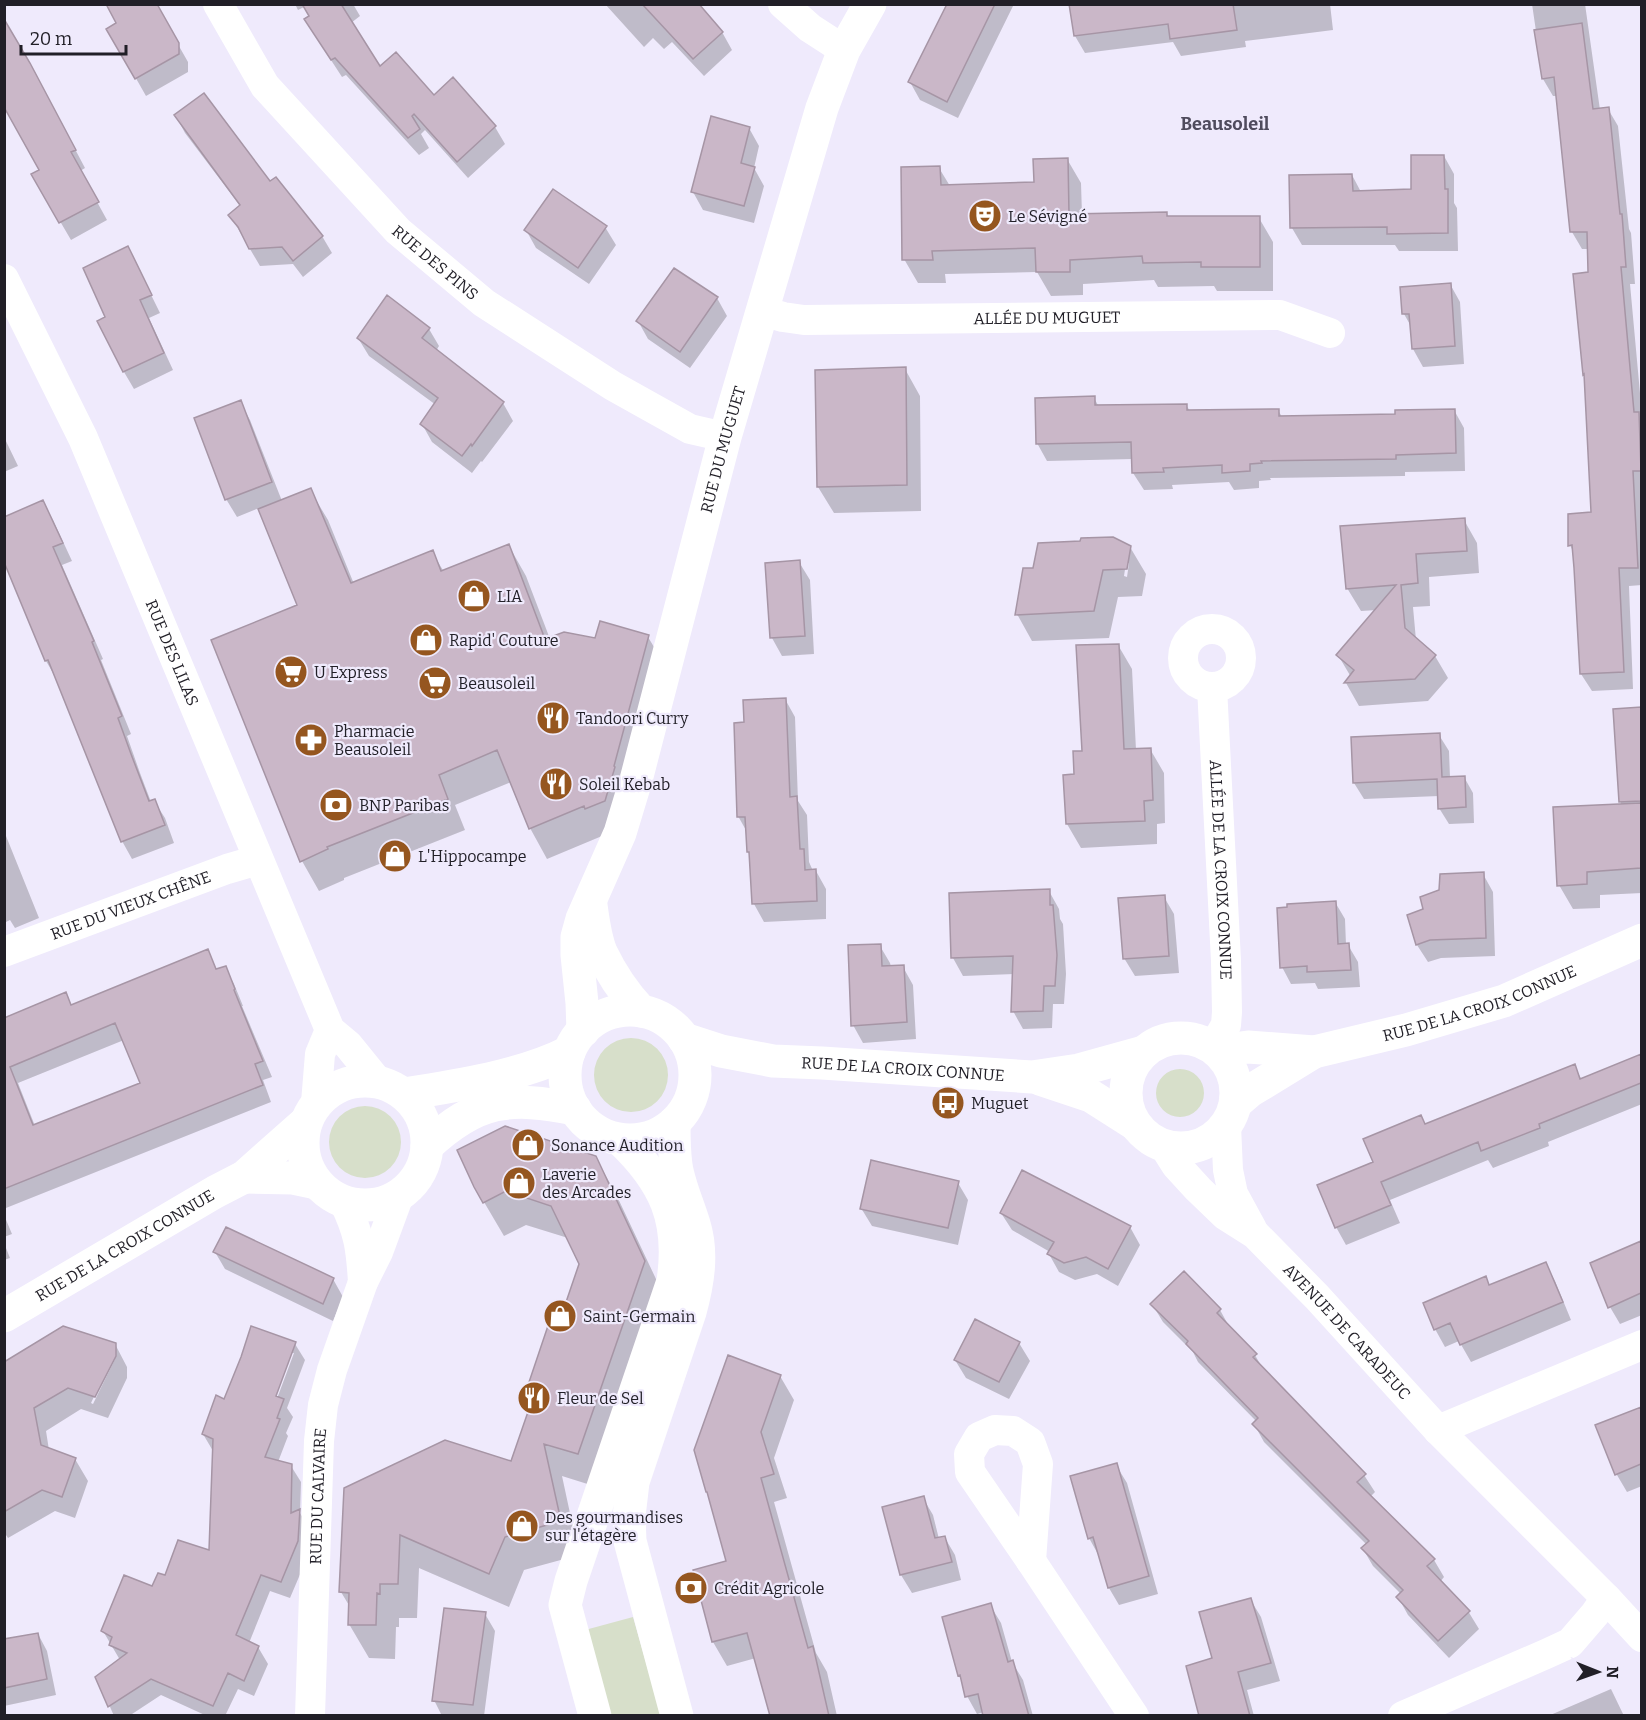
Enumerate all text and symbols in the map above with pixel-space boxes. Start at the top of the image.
scale bar [21,18,126,56]
text: 20 m [30,28,72,50]
district label: Beausoleil [1181,113,1270,135]
theatre icon: Le Sévigné [967,198,1003,234]
place label: Le Sévigné [1008,207,1087,226]
street label: RUE DES PINS [388,221,482,304]
street label: ALLÉE DU MUGUET [973,307,1120,328]
street label: RUE DU MUGUET [696,384,749,515]
shop icon: LIA [456,578,492,614]
place label: LIA [497,587,523,606]
street label: RUE DES LILAS [142,597,203,708]
shop icon: Rapid' Couture [408,622,444,658]
place label: Rapid' Couture [449,631,559,650]
supermarket icon: U Express [273,654,309,690]
place label: U Express [314,663,388,682]
supermarket icon: Beausoleil [417,665,453,701]
place label: Beausoleil [458,674,536,693]
restaurant icon: Tandoori Curry [535,700,571,736]
place label: Tandoori Curry [576,709,689,728]
pharmacy icon: Pharmacie Beausoleil [293,722,329,758]
place label: Pharmacie Beausoleil [334,722,414,759]
street label: ALLÉE DE LA CROIX CONNUE [1206,759,1236,980]
restaurant icon: Soleil Kebab [538,766,574,802]
place label: Soleil Kebab [579,775,670,794]
bank icon: BNP Paribas [318,787,354,823]
place label: BNP Paribas [359,796,449,815]
shop icon: L'Hippocampe [377,838,413,874]
place label: L'Hippocampe [418,847,527,866]
street label: RUE DU VIEUX CHÊNE [48,866,213,943]
street label: RUE DE LA CROIX CONNUE [1381,961,1579,1045]
street label: RUE DE LA CROIX CONNUE [801,1053,1005,1085]
bus stop icon: Muguet [930,1085,966,1121]
place label: Muguet [971,1094,1029,1113]
shop icon: Sonance Audition [510,1127,546,1163]
place label: Sonance Audition [551,1136,683,1155]
shop icon: Laverie des Arcades [501,1165,537,1201]
place label: Laverie des Arcades [542,1165,631,1202]
street label: RUE DE LA CROIX CONNUE [32,1185,217,1305]
street label: AVENUE DE CARADEUC [1280,1259,1415,1403]
shop icon: Saint-Germain [542,1298,578,1334]
place label: Saint-Germain [583,1307,695,1326]
restaurant icon: Fleur de Sel [516,1380,552,1416]
place label: Fleur de Sel [557,1389,644,1408]
street label: RUE DU CALVAIRE [305,1427,330,1565]
shop icon: Des gourmandises sur l'étagère [504,1508,540,1544]
place label: Des gourmandises sur l'étagère [545,1508,683,1545]
bank icon: Crédit Agricole [673,1570,709,1606]
place label: Crédit Agricole [714,1579,824,1598]
north arrow [1568,1642,1628,1702]
text: N [1603,1666,1622,1679]

